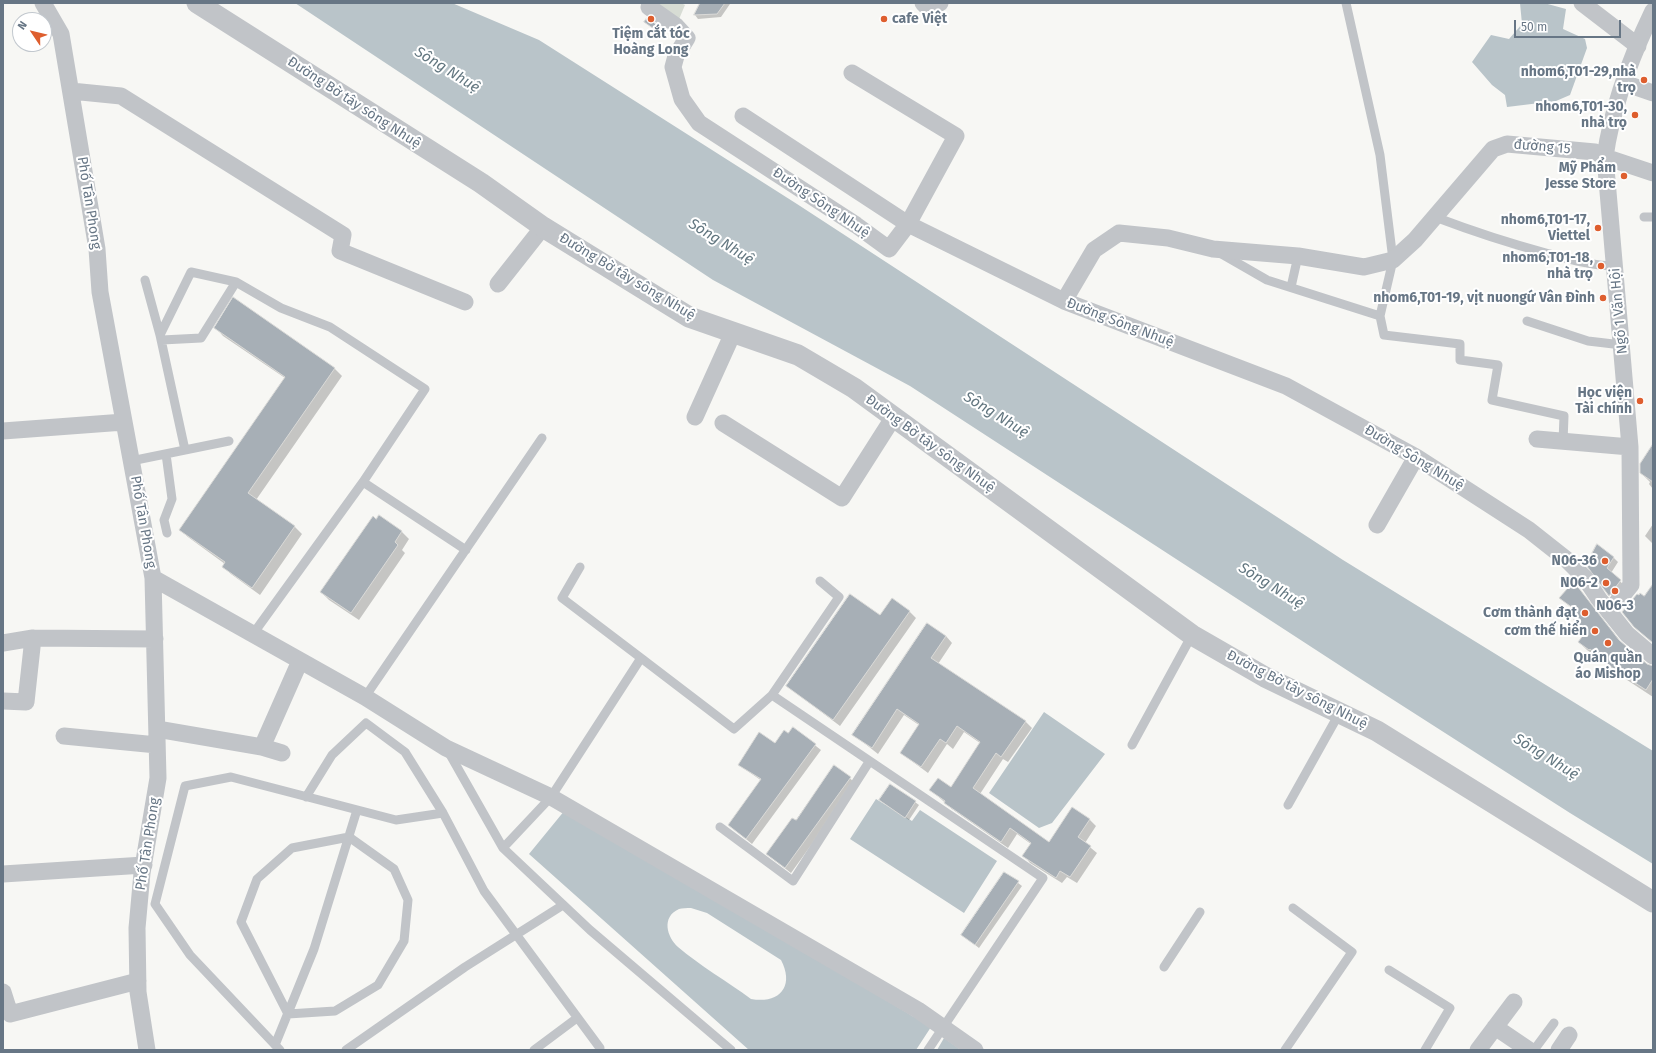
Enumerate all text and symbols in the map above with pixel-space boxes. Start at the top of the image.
place label: cafe Việt [892,11,947,27]
north arrow [12,12,52,52]
scale bar [1516,12,1623,38]
marker: Tiệm cắt tóc Hoàng Long [646,14,656,24]
marker: cafe Việt [879,14,889,24]
text: N [15,19,30,32]
text: 50 m [1521,20,1547,34]
place label: Tiệm cắt tóc Hoàng Long [612,26,690,58]
water label: Sông Nhuệ [411,43,483,97]
street label: Đường Bờ tây sông Nhuệ [284,54,424,152]
place label: nhom6,T01-29,nhà trọ [1521,64,1636,96]
marker: nhom6,T01-29,nhà trọ [1639,75,1649,85]
place label: nhom6,T01-30, nhà trọ [1535,99,1627,132]
marker: nhom6,T01-30, nhà trọ [1630,110,1640,120]
street label: đường 15 [1513,136,1571,158]
street label: Phố Tân Phong [73,155,105,251]
place label: Mỹ Phẩm Jesse Store [1545,160,1616,192]
street label: Đường Sông Nhuệ [769,164,873,242]
marker: Mỹ Phẩm Jesse Store [1619,171,1629,181]
place label: nhom6,T01-17, Viettel [1501,212,1590,244]
water label: Sông Nhuệ [685,215,757,269]
marker: nhom6,T01-17, Viettel [1593,223,1603,233]
street label: Đường Bờ tây sông Nhuệ [556,230,698,324]
place label: nhom6,T01-18, nhà trọ [1502,250,1593,282]
marker: nhom6,T01-18, nhà trọ [1596,261,1606,271]
street label: Ngõ 1 Văn Hội [1607,267,1631,355]
place label: nhom6,T01-19, vịt nuongứ Vân Đình [1373,290,1595,306]
marker: nhom6,T01-19, vịt nuongứ Vân Đình [1598,293,1608,303]
street label: Đường Sông Nhuệ [1064,295,1176,351]
place label: Học viện Tài chính [1575,385,1632,418]
water label: Sông Nhuệ [960,388,1032,442]
street label: Đường Bờ tây sông Nhuệ [862,391,998,497]
marker: Học viện Tài chính [1635,396,1645,406]
street label: Đường Sông Nhuệ [1361,422,1467,494]
street label: Phố Tân Phong [127,474,159,570]
place label: N06-36 [1552,553,1597,569]
marker: N06-36 [1600,556,1610,566]
water label: Sông Nhuệ [1235,559,1307,613]
place label: N06-2 [1560,575,1598,591]
marker: N06-2 [1601,578,1611,588]
marker: N06-3 [1610,586,1620,596]
place label: N06-3 [1596,598,1634,614]
place label: Cơm thành đạt [1483,605,1577,621]
marker: Cơm thành đạt [1580,608,1590,618]
place label: cơm thế hiển [1504,623,1587,639]
marker: cơm thế hiển [1590,626,1600,636]
marker: Quán quần áo Mishop [1603,638,1613,648]
street label: Đường Bờ tây sông Nhuệ [1224,647,1370,733]
place label: Quán quần áo Mishop [1574,650,1642,682]
water label: Sông Nhuệ [1510,730,1582,784]
street label: Phố Tân Phong [132,796,164,892]

